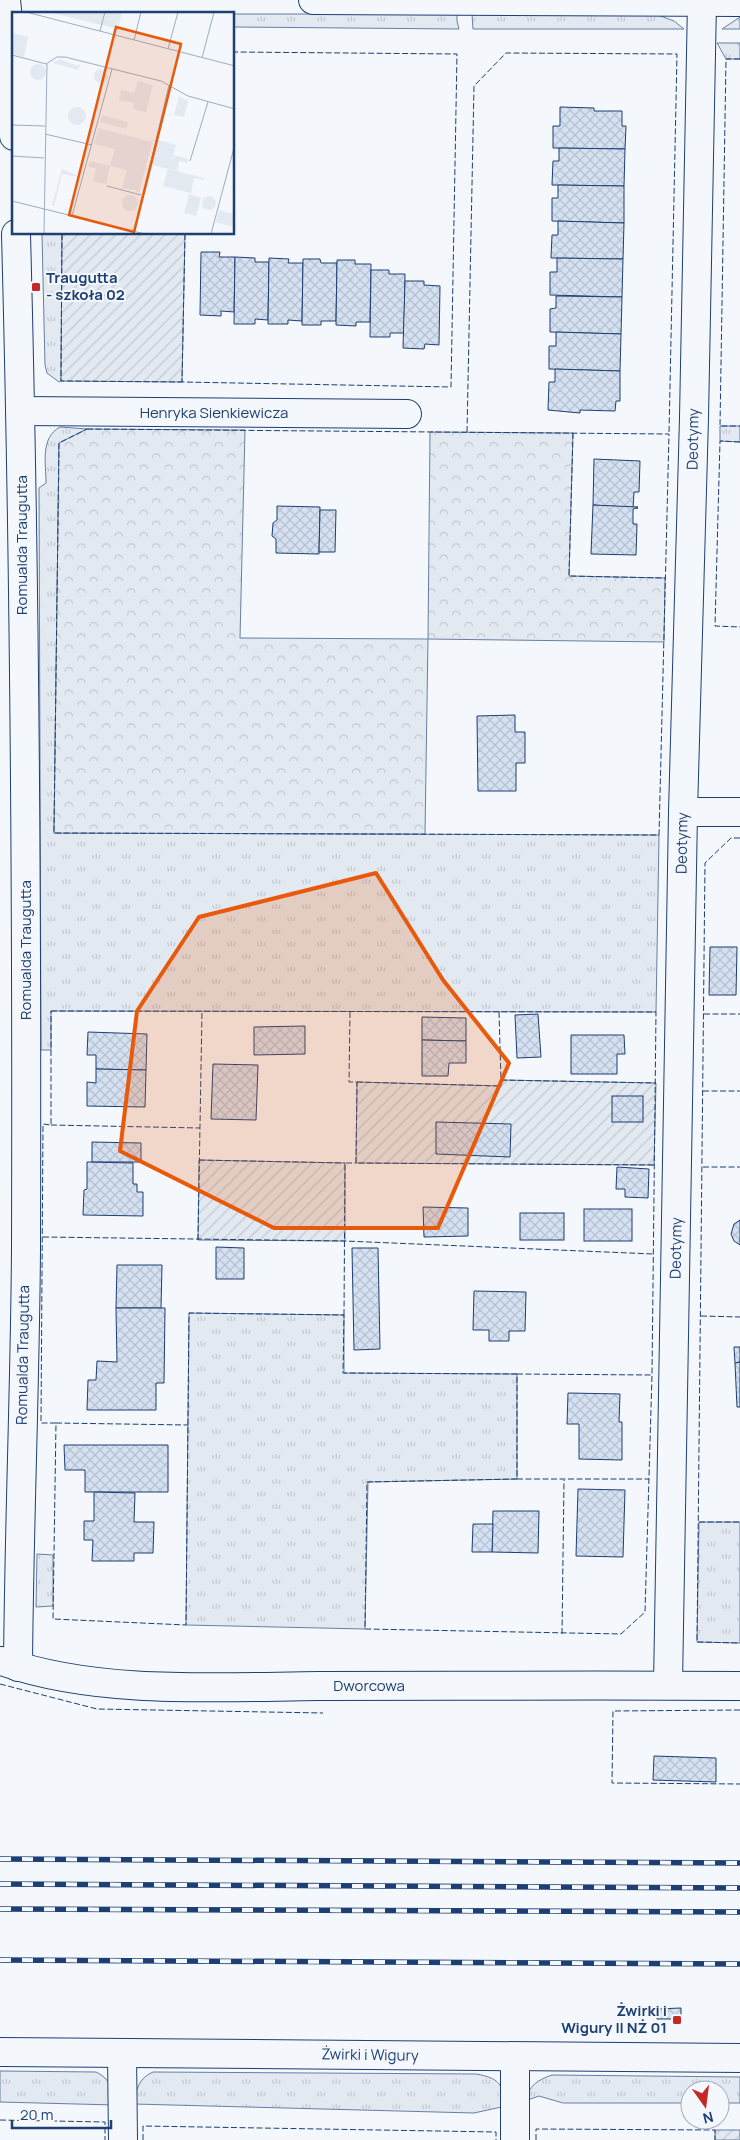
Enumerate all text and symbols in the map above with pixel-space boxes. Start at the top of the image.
inset map [12,12,235,235]
place label: Traugutta - szkoła 02 [46,267,125,305]
marker: Traugutta - szkoła 02 [30,281,42,293]
street label: Henryka Sienkiewicza [140,402,288,423]
street label: Deotymy [681,408,704,470]
street label: Romualda Traugutta [11,475,32,615]
street label: Deotymy [670,812,693,874]
street label: Romualda Traugutta [15,880,36,1020]
street label: Deotymy [664,1217,687,1279]
street label: Romualda Traugutta [11,1285,34,1425]
street label: Dworcowa [333,1675,405,1696]
place label: Żwirki i Wigury II NŻ 01 [561,2000,667,2038]
marker: Żwirki i Wigury II NŻ 01 [671,2014,683,2026]
street label: Żwirki i Wigury [321,2043,419,2066]
north arrow [680,2080,730,2130]
scale bar [12,2098,111,2130]
text: 20 m [20,2104,53,2125]
text: N [701,2108,715,2129]

